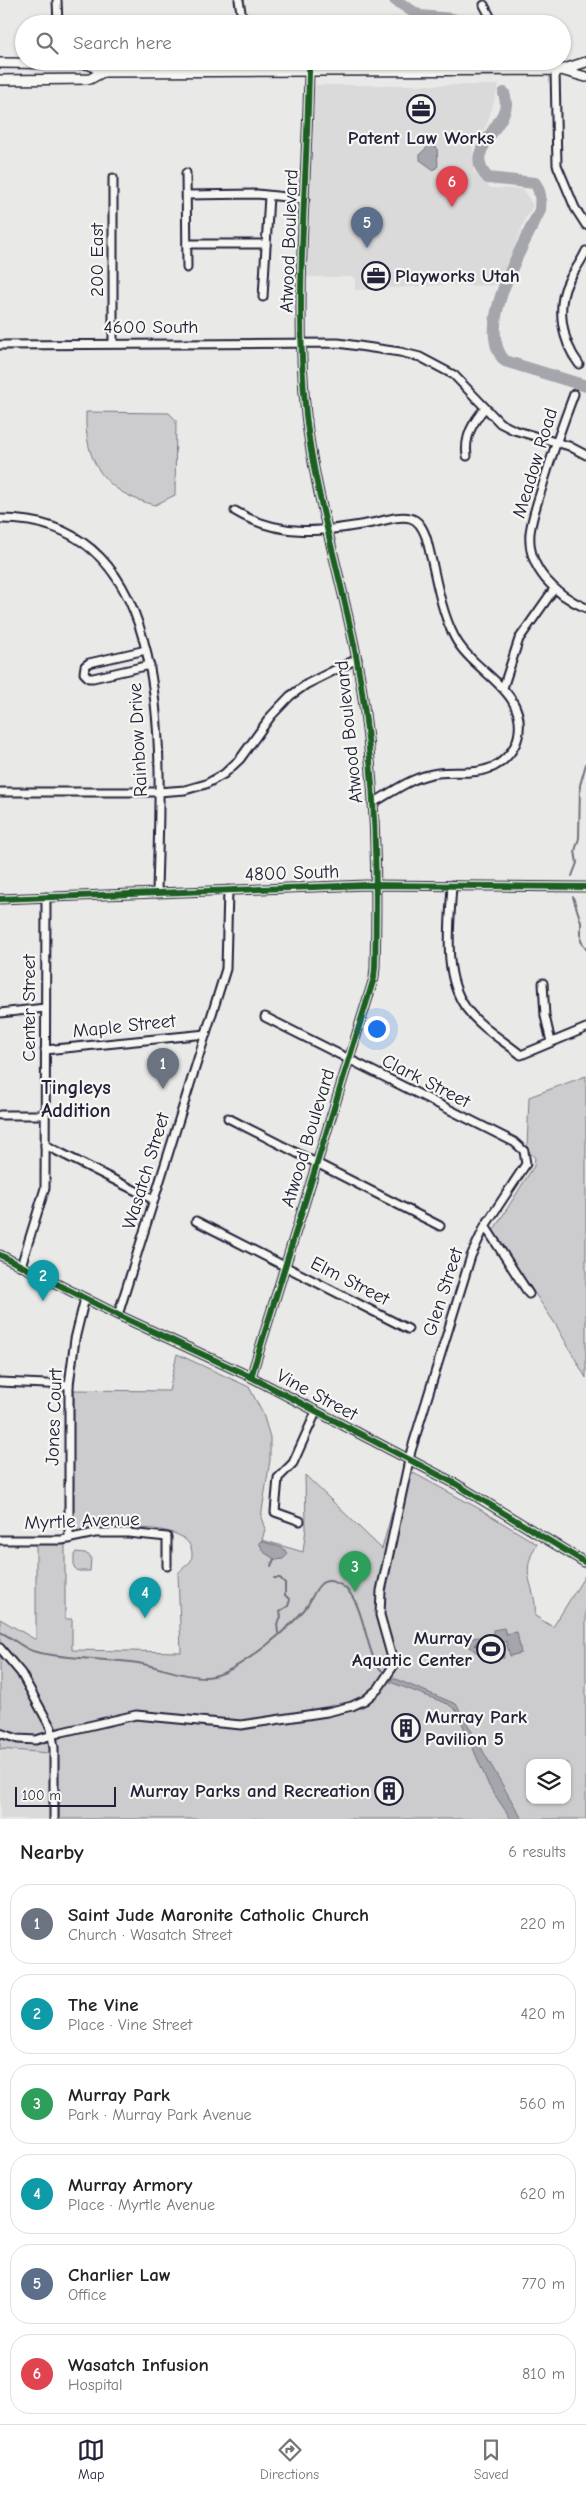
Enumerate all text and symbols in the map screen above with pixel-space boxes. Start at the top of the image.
search box [15,15,571,70]
icon: search [33,29,61,57]
text: Search here [73,32,172,54]
office icon: Patent Law Works [406,94,436,124]
place label: Patent Law Works [348,127,494,149]
pin: 6 [436,166,468,207]
street label: Atwood Boulevard [276,169,302,313]
pin: 5 [351,207,383,248]
street label: 200 East [86,222,108,297]
office icon: Playworks Utah [361,261,391,291]
place label: Playworks Utah [395,265,520,287]
street label: 4600 South [104,316,198,338]
street label: Meadow Road [508,405,562,521]
street label: Atwood Boulevard [331,659,367,805]
street label: Rainbow Drive [124,682,152,798]
street label: 4800 South [244,860,340,886]
street label: Center Street [18,954,40,1062]
street label: Maple Street [71,1010,177,1042]
your location [364,1016,390,1042]
pin: 1 [147,1048,179,1089]
street label: Clark Street [378,1049,474,1113]
street label: Atwood Boulevard [276,1066,340,1210]
district label: Tingleys Addition [41,1076,111,1122]
street label: Wasatch Street [118,1109,174,1232]
street label: Glen Street [418,1244,468,1339]
street label: Elm Street [307,1252,393,1310]
pin: 2 [27,1260,59,1301]
street label: Vine Street [273,1365,362,1426]
street label: Jones Court [41,1367,67,1466]
street label: Myrtle Avenue [24,1508,140,1534]
pin: 3 [339,1551,371,1592]
pin: 4 [129,1577,161,1618]
place label: Murray Aquatic Center [352,1627,472,1671]
sports icon: Murray Aquatic Center [476,1634,506,1664]
place label: Murray Park Pavilion 5 [425,1706,528,1750]
building icon: Murray Park Pavilion 5 [391,1713,421,1743]
map controls [526,1759,571,1804]
button: layers [526,1759,571,1804]
building icon: Murray Parks and Recreation [374,1776,404,1806]
place label: Murray Parks and Recreation [130,1780,370,1802]
scale bar [15,1784,116,1807]
text: 100 m [22,1787,61,1804]
text: Nearby [20,1840,84,1864]
text: 6 results [508,1843,566,1861]
text: Saint Jude Maronite Catholic Church [68,1904,369,1926]
text: 1 [34,1915,40,1933]
text: 220 m [520,1915,565,1933]
text: Church · Wasatch Street [68,1926,232,1944]
text: The Vine [68,1994,139,2016]
text: 2 [33,2005,41,2023]
text: 420 m [521,2005,565,2023]
text: Place · Vine Street [68,2016,192,2034]
text: Murray Park [68,2084,170,2106]
text: 3 [33,2095,41,2113]
text: 560 m [519,2095,565,2113]
text: Park · Murray Park Avenue [68,2106,252,2124]
text: Murray Armory [68,2174,192,2196]
text: 4 [33,2185,41,2203]
text: 620 m [520,2185,565,2203]
text: Place · Myrtle Avenue [68,2196,215,2214]
text: Charlier Law [68,2264,171,2286]
text: 5 [33,2275,41,2293]
text: 770 m [522,2275,565,2293]
text: Office [68,2286,107,2304]
text: Wasatch Infusion [68,2354,209,2376]
text: 6 [33,2365,41,2383]
text: 810 m [522,2365,565,2383]
text: Hospital [68,2376,123,2394]
tab: Map [77,2436,105,2483]
tab: Directions [260,2436,319,2483]
tab: Saved [474,2436,509,2483]

